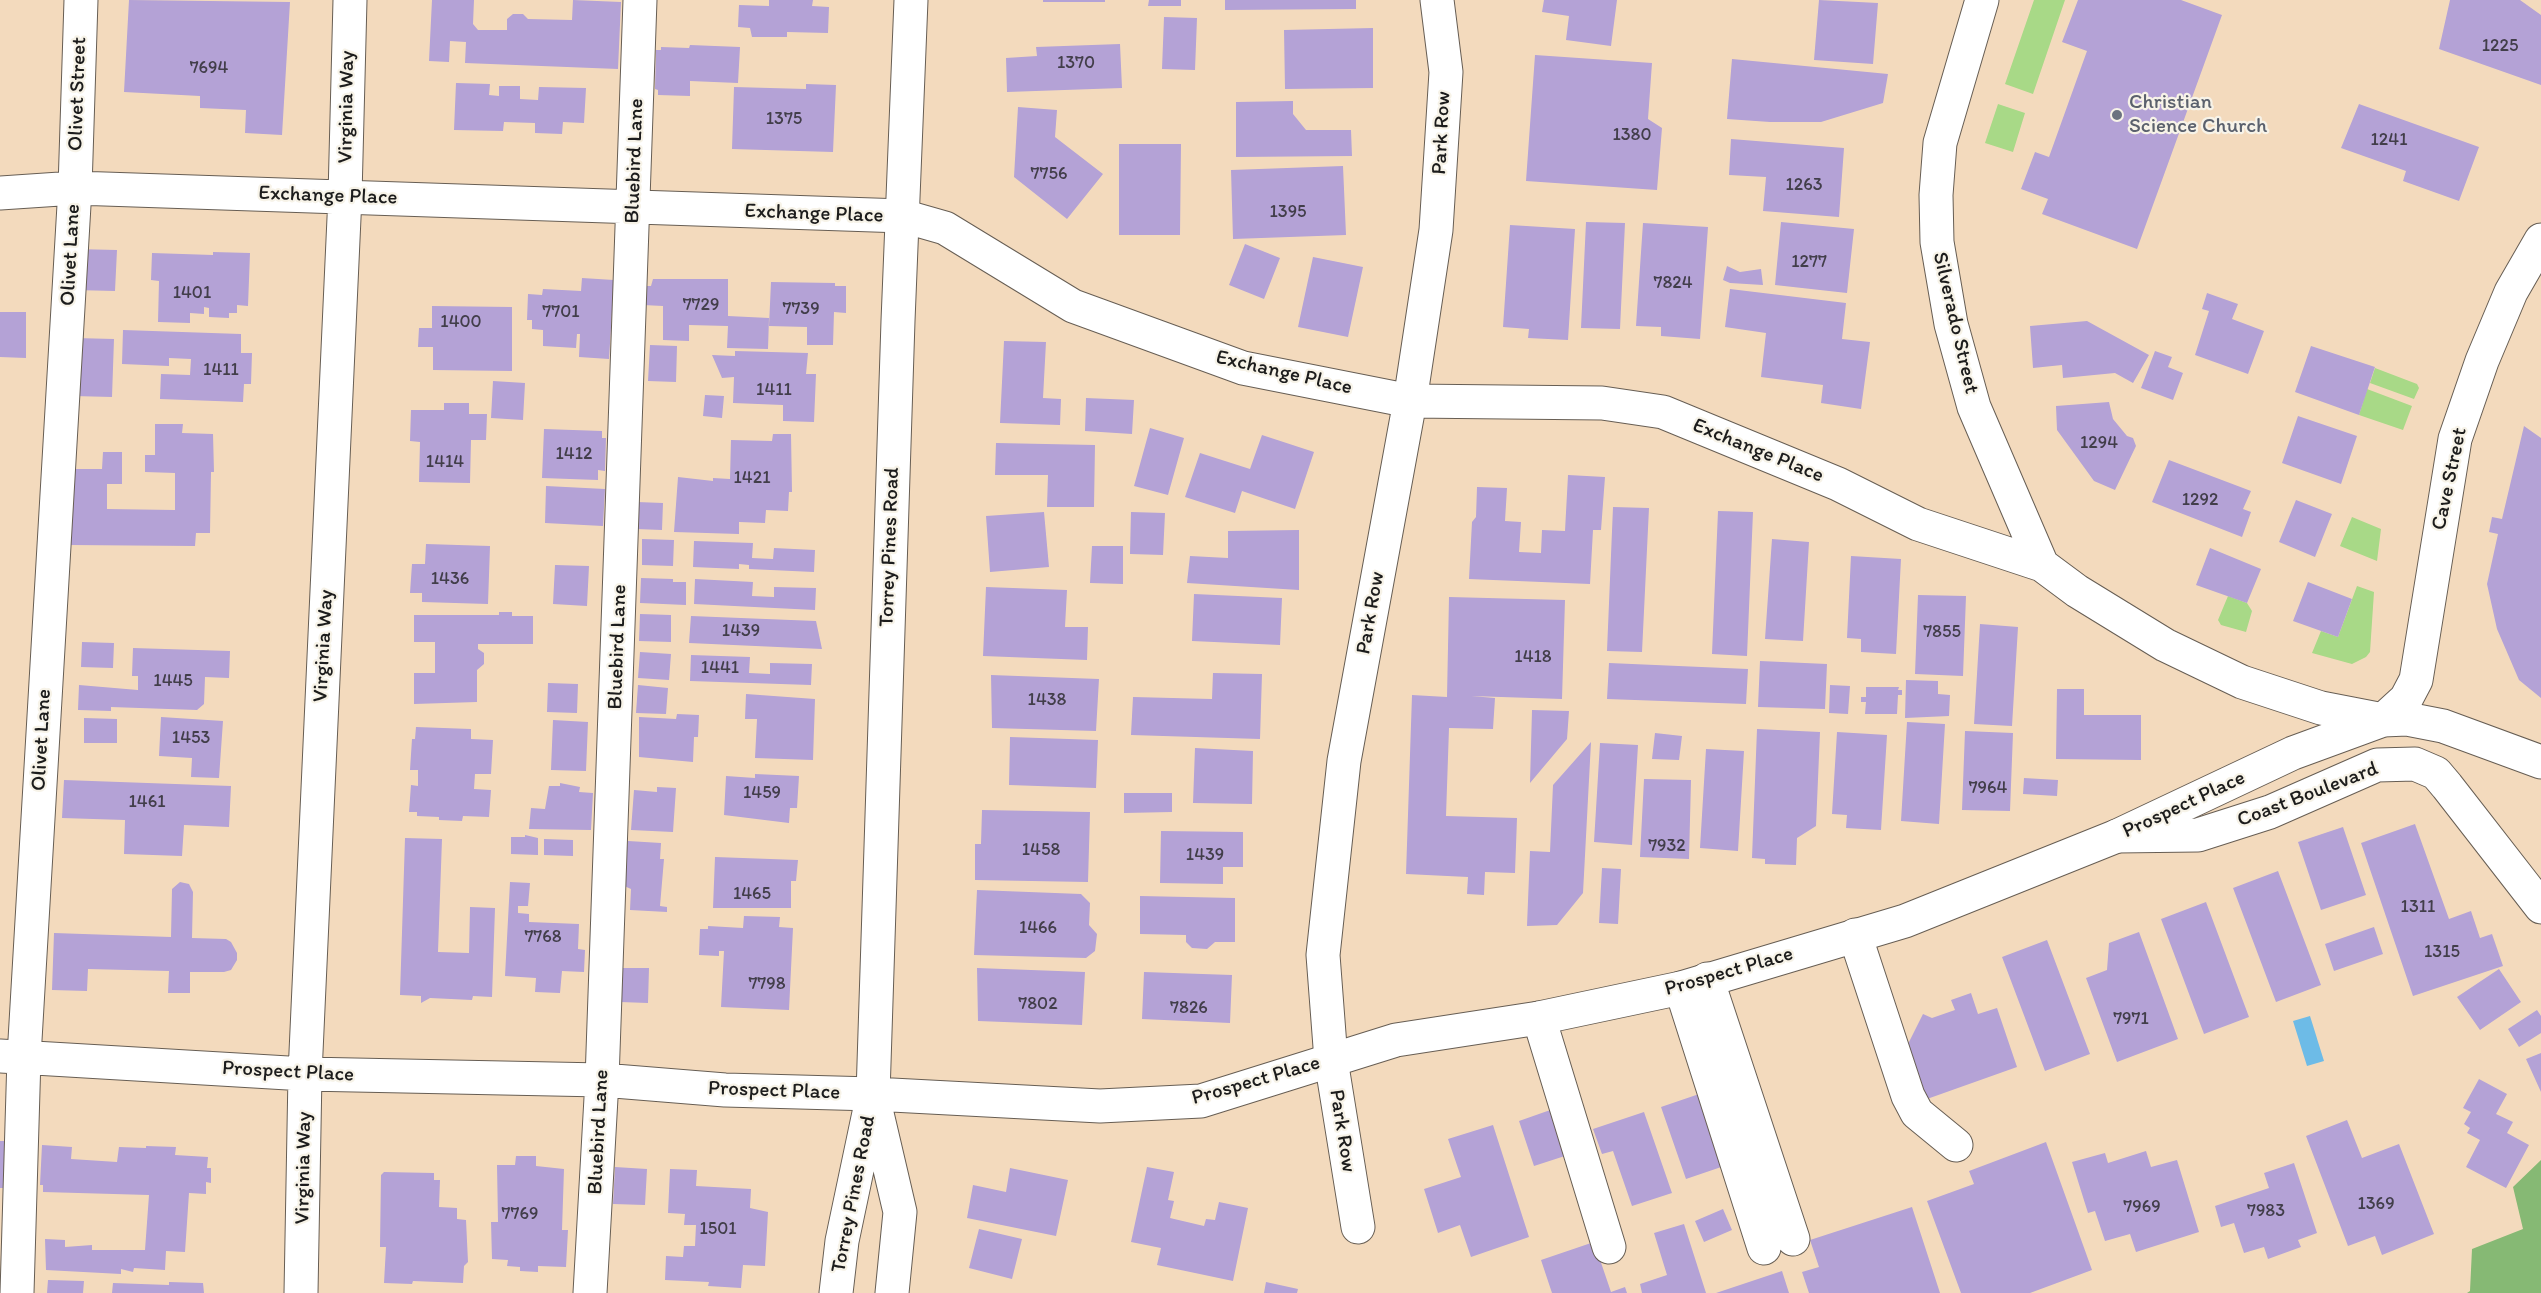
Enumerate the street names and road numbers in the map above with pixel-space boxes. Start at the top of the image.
street label: Olivet Street [63,36,93,152]
street label: Virginia Way [333,50,361,164]
street label: Park Row [1427,91,1457,175]
street label: Bluebird Lane [620,98,650,224]
street label: Exchange Place [258,181,398,211]
street label: Exchange Place [744,199,884,229]
street label: Olivet Lane [56,203,86,307]
street label: Silverado Street [1926,250,1984,396]
street label: Exchange Place [1213,345,1355,401]
street label: Exchange Place [1689,413,1827,489]
street label: Cave Street [2427,425,2473,533]
street label: Torrey Pines Road [875,467,905,627]
street label: Park Row [1351,570,1391,656]
street label: Bluebird Lane [603,584,633,710]
street label: Virginia Way [308,589,340,703]
street label: Olivet Lane [27,688,57,792]
street label: Coast Boulevard [2234,757,2382,833]
street label: Prospect Place [2119,766,2249,844]
street label: Prospect Place [1662,942,1796,1002]
street label: Prospect Place [1189,1051,1323,1111]
street label: Prospect Place [221,1056,355,1088]
street label: Bluebird Lane [583,1069,615,1195]
street label: Prospect Place [707,1076,841,1106]
street label: Park Row [1323,1088,1361,1174]
street label: Virginia Way [290,1111,318,1225]
street label: Torrey Pines Road [826,1113,882,1275]

